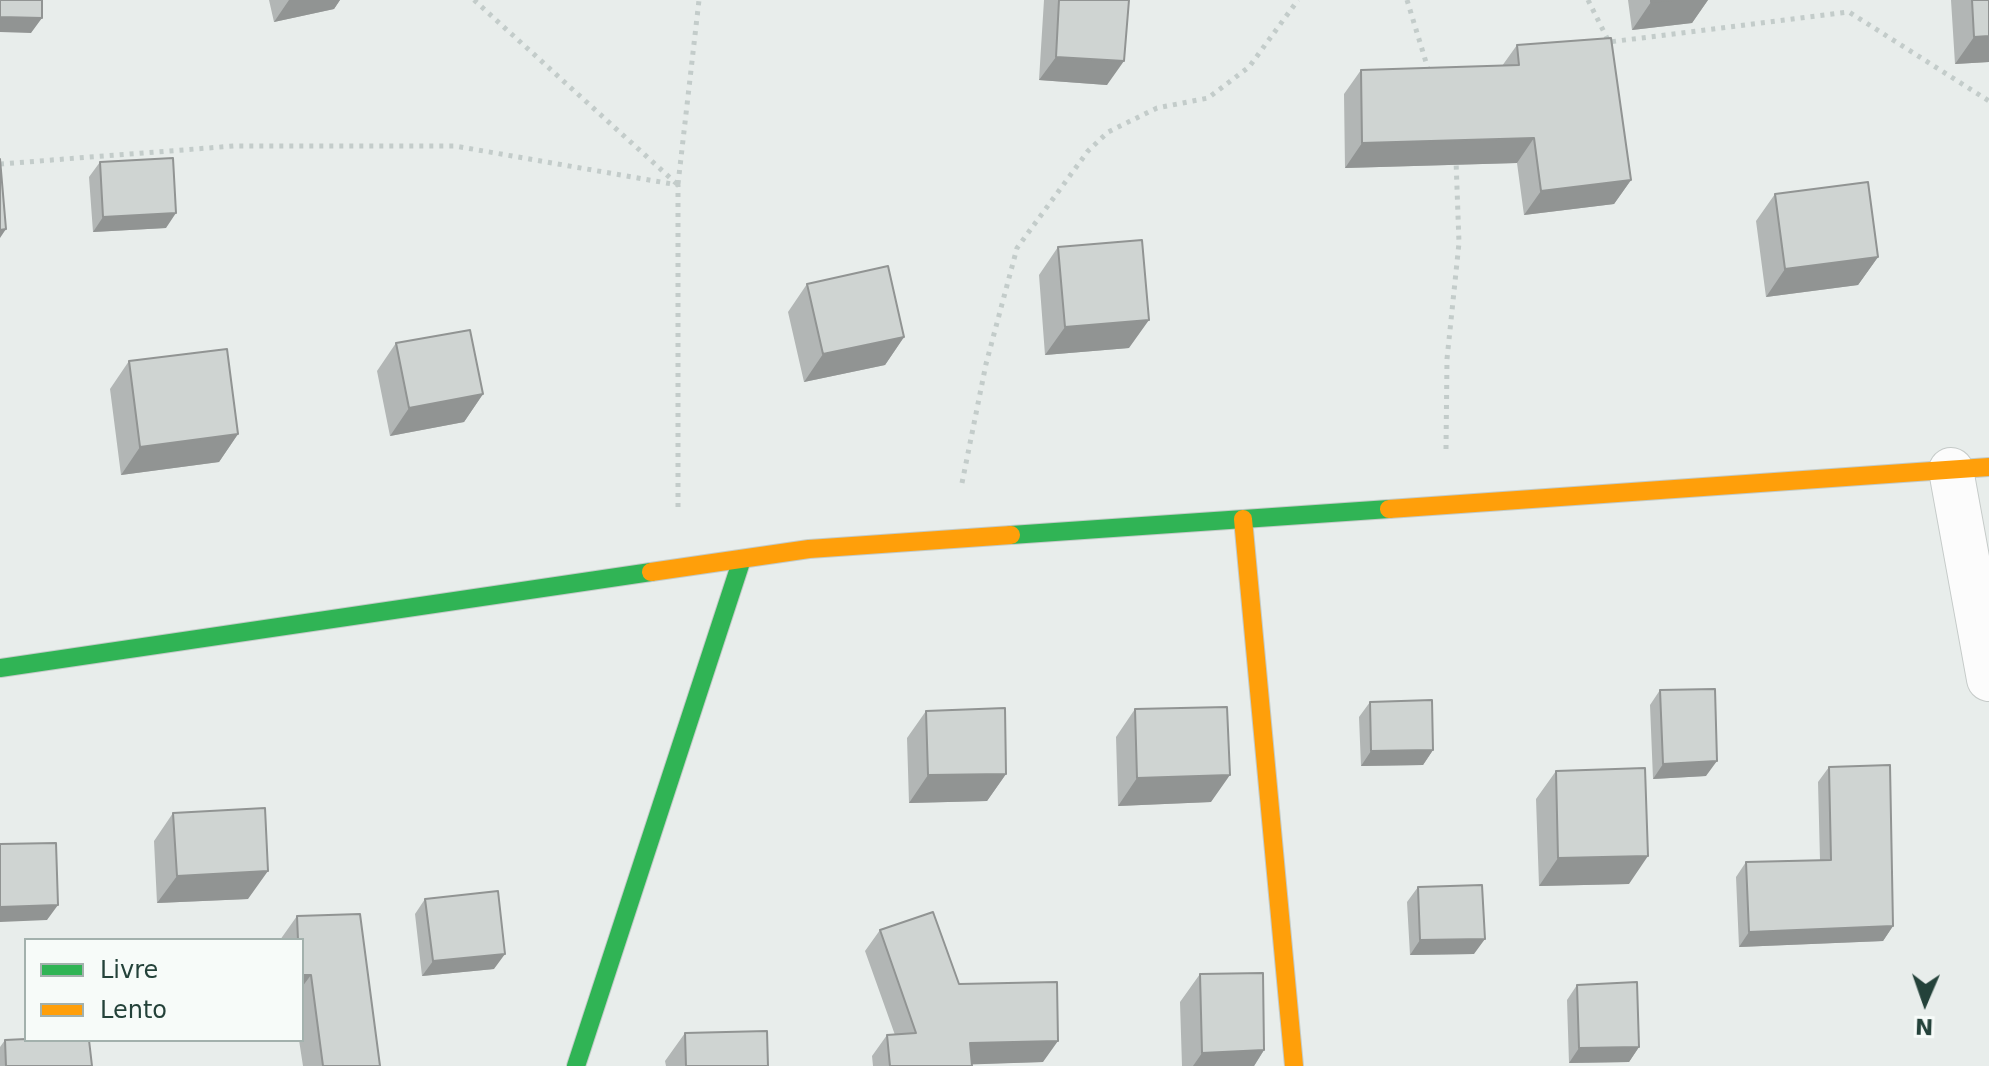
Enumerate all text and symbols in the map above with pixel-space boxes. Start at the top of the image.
legend [24,938,304,1042]
text: Livre [100,956,158,984]
north arrow [1885,962,1965,1042]
text: Lento [100,996,167,1024]
text: N [1915,1014,1934,1039]

